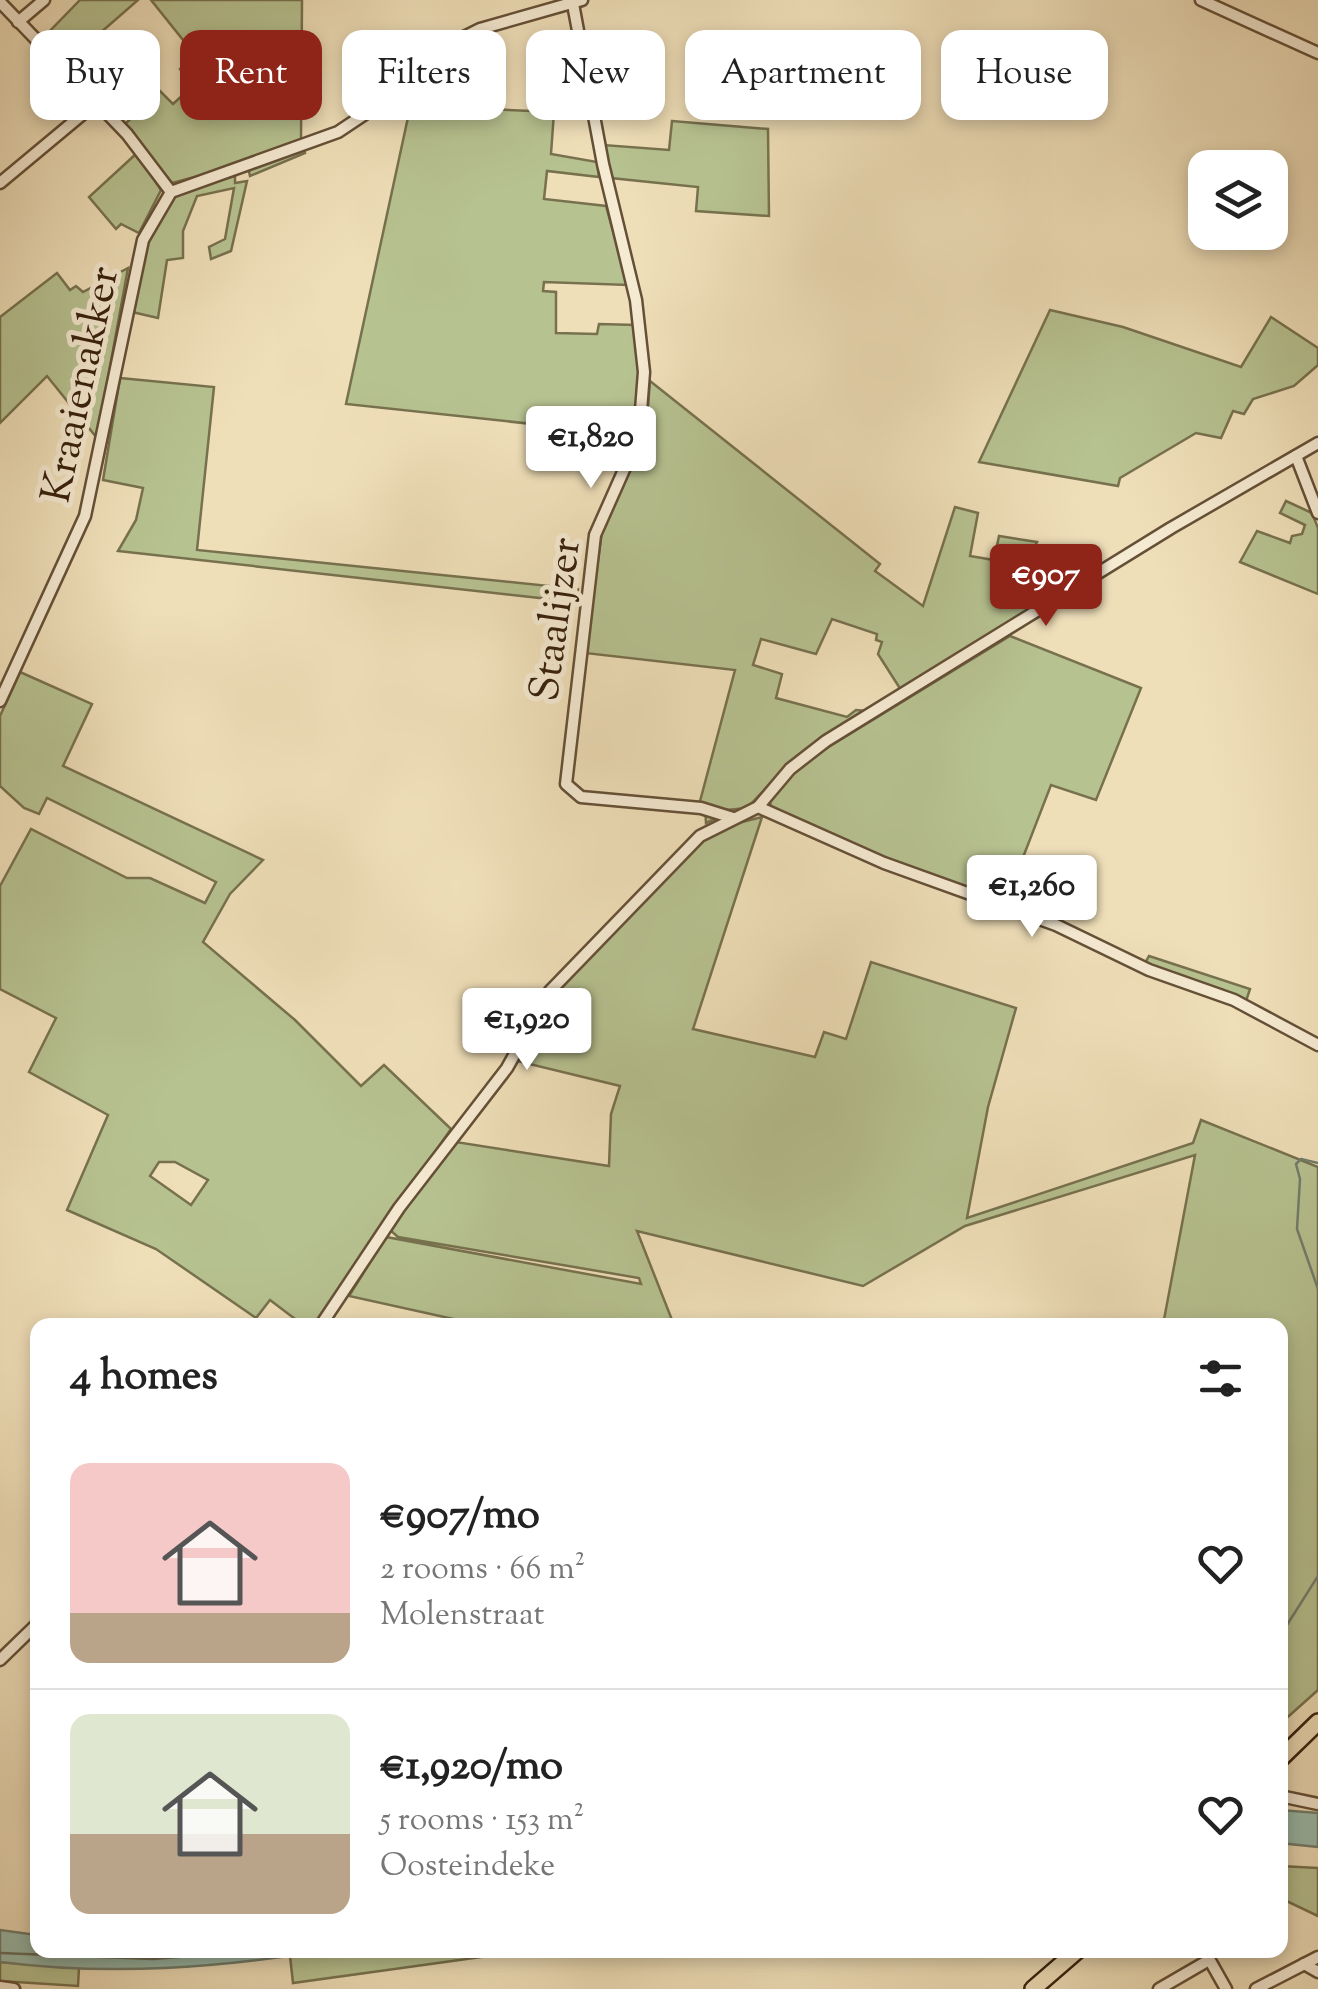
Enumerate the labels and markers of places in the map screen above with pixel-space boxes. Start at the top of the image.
pin: €1,820 [510,406,672,491]
pin: €907 [987,544,1105,629]
pin: €1,260 [951,855,1113,940]
pin: €1,920 [446,988,608,1073]

